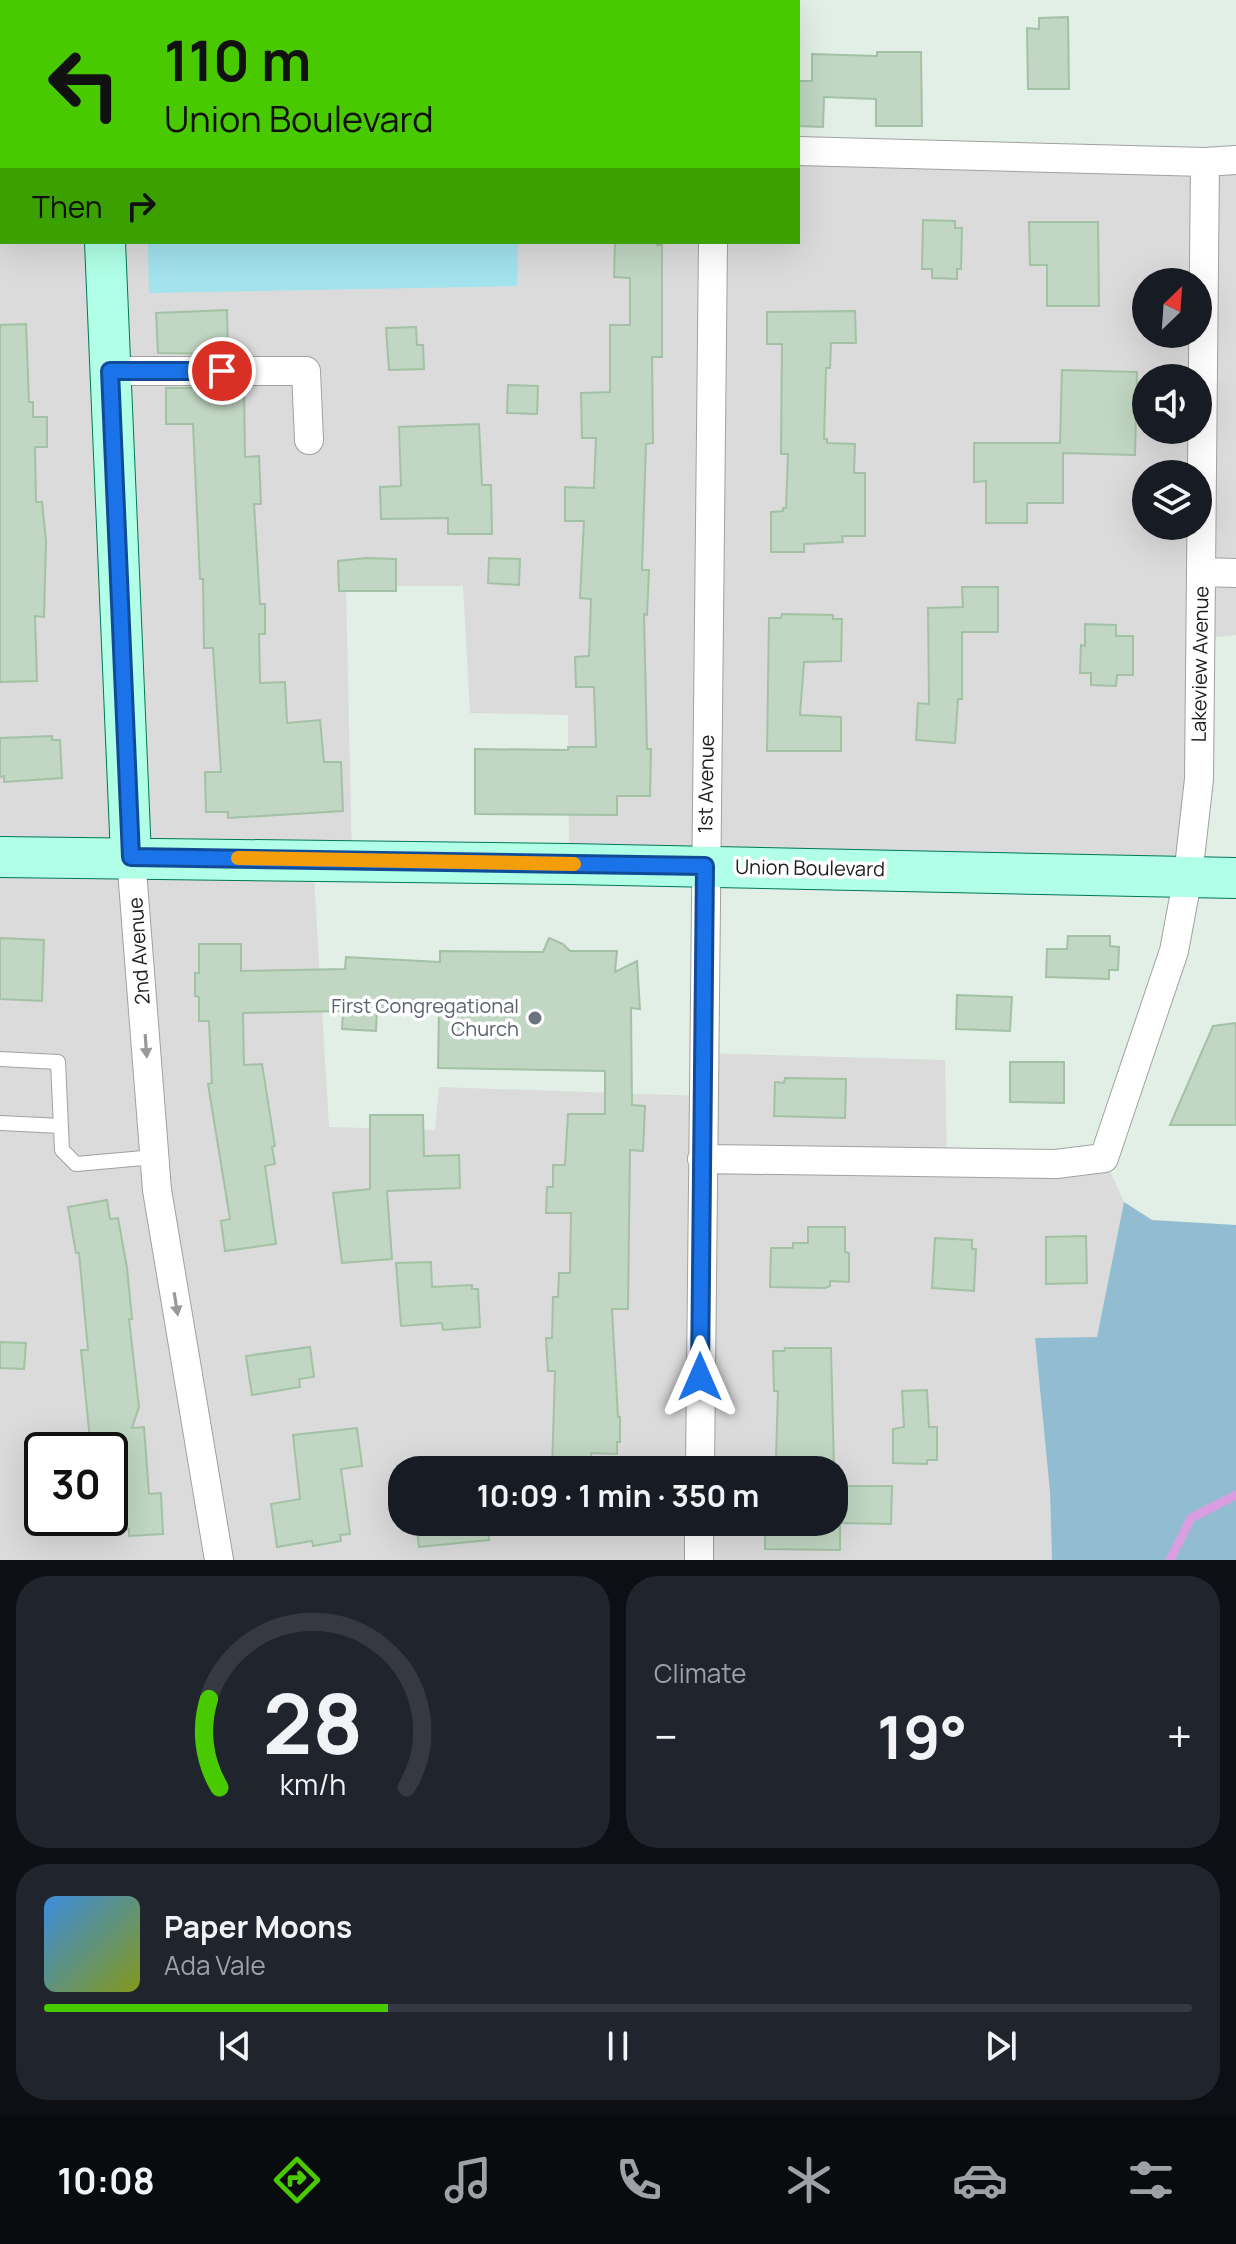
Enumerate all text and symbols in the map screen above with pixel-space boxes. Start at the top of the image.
text: 110 m [164,21,311,98]
icon: left [32,32,136,136]
text: Union Boulevard [164,94,434,143]
icon: right [119,184,163,228]
text: Then [32,186,103,227]
north arrow [1132,268,1212,348]
map controls [1132,268,1212,540]
pin [188,337,256,405]
icon: arrive [200,349,244,393]
button: sound [1132,364,1212,444]
button: layers [1132,460,1212,540]
street label: Lakeview Avenue [1185,586,1214,742]
street label: 1st Avenue [691,734,720,834]
street label: Union Boulevard [735,853,885,882]
street label: 2nd Avenue [121,896,156,1006]
place label: First Congregational Church [331,992,519,1042]
marker: First Congregational Church [526,1009,544,1027]
one-way arrow [140,1034,153,1059]
one-way arrow [171,1292,183,1317]
position arrow [658,1335,742,1419]
speed limit sign: 30 [24,1432,128,1536]
text: 10:09 · 1 min · 350 m [477,1475,759,1516]
text: Climate [654,1655,746,1691]
text: 28 [263,1665,363,1779]
text: 19° [877,1695,967,1777]
text: − [654,1706,678,1766]
text: + [1167,1706,1192,1766]
text: km/h [280,1765,346,1804]
text: Paper Moons [164,1906,352,1947]
text: Ada Vale [164,1947,266,1983]
icon: previous [213,2024,257,2068]
icon: pause [596,2024,640,2068]
icon: next [979,2024,1023,2068]
icon: directions [269,2152,325,2208]
icon: music [440,2152,496,2208]
icon: phone [611,2152,667,2208]
icon: climate [781,2152,837,2208]
icon: car [952,2152,1008,2208]
icon: filters [1123,2152,1179,2208]
text: 10:08 [57,2156,155,2205]

